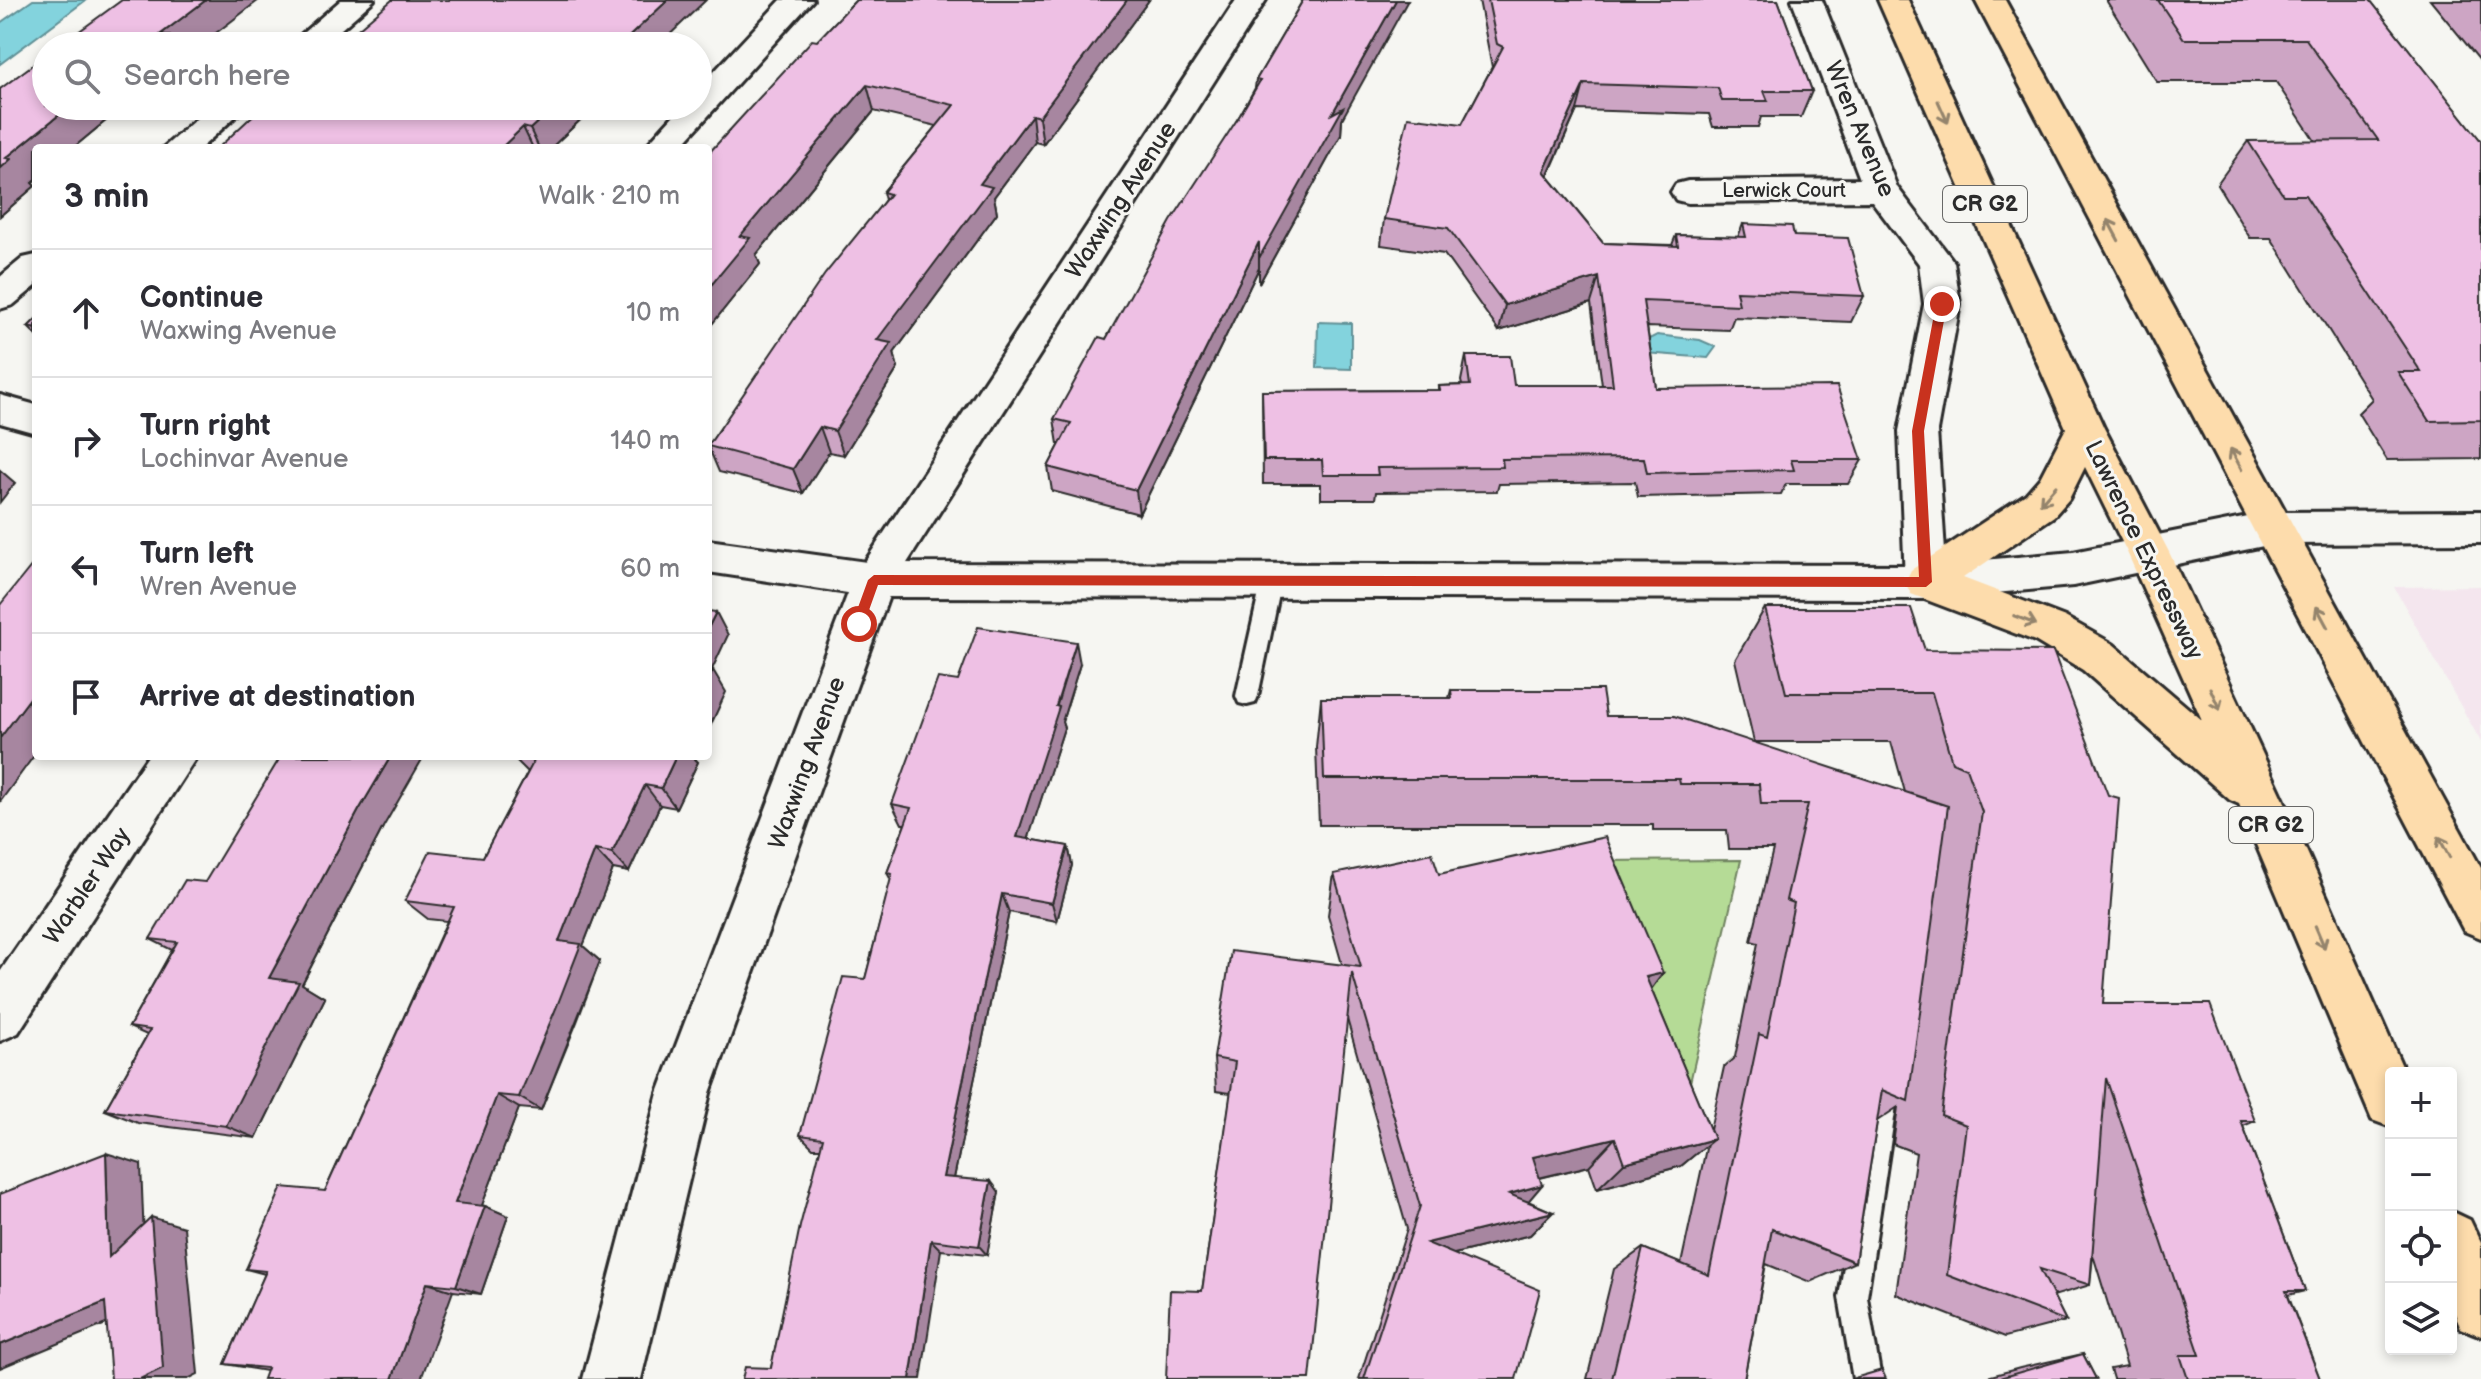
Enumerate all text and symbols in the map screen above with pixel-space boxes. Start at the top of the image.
search box [32,32,712,120]
icon: search [60,54,104,98]
street label: Wren Avenue [1818,57,1902,201]
text: Search here [124,58,290,94]
one-way arrow [1937,99,1952,124]
street label: Waxwing Avenue [1059,116,1183,284]
text: 3 min [64,176,149,217]
street label: Lerwick Court [1722,179,1846,203]
text: Walk · 210 m [539,181,680,212]
road number: CR G2 [1943,186,2027,222]
one-way arrow [2105,219,2121,242]
text: Continue [140,280,263,316]
route end [1924,286,1960,322]
icon: ahead [64,291,108,335]
text: 10 m [626,298,680,329]
text: Waxwing Avenue [140,316,337,347]
text: Turn right [140,408,271,444]
icon: right [64,419,108,463]
text: 140 m [610,426,680,457]
street label: Lawrence Expressway [2078,436,2210,664]
text: Lochinvar Avenue [140,444,348,475]
one-way arrow [2228,448,2244,471]
one-way arrow [2039,485,2057,505]
text: Turn left [140,536,254,572]
icon: left [64,547,108,591]
text: 60 m [620,554,680,585]
text: Wren Avenue [140,572,297,603]
route start [841,606,877,642]
one-way arrow [2313,606,2329,630]
one-way arrow [2012,614,2037,628]
street label: Waxwing Avenue [762,673,852,853]
icon: arrive [64,675,108,719]
text: Arrive at destination [140,679,416,715]
one-way arrow [2208,687,2223,711]
road number: CR G2 [2229,807,2313,843]
street label: Warbler Way [37,822,137,950]
one-way arrow [2436,835,2452,859]
one-way arrow [2313,924,2328,949]
map controls [2385,1067,2457,1355]
button: + [2385,1067,2457,1139]
button: − [2385,1139,2457,1211]
button: locate [2385,1211,2457,1283]
button: layers [2385,1283,2457,1355]

